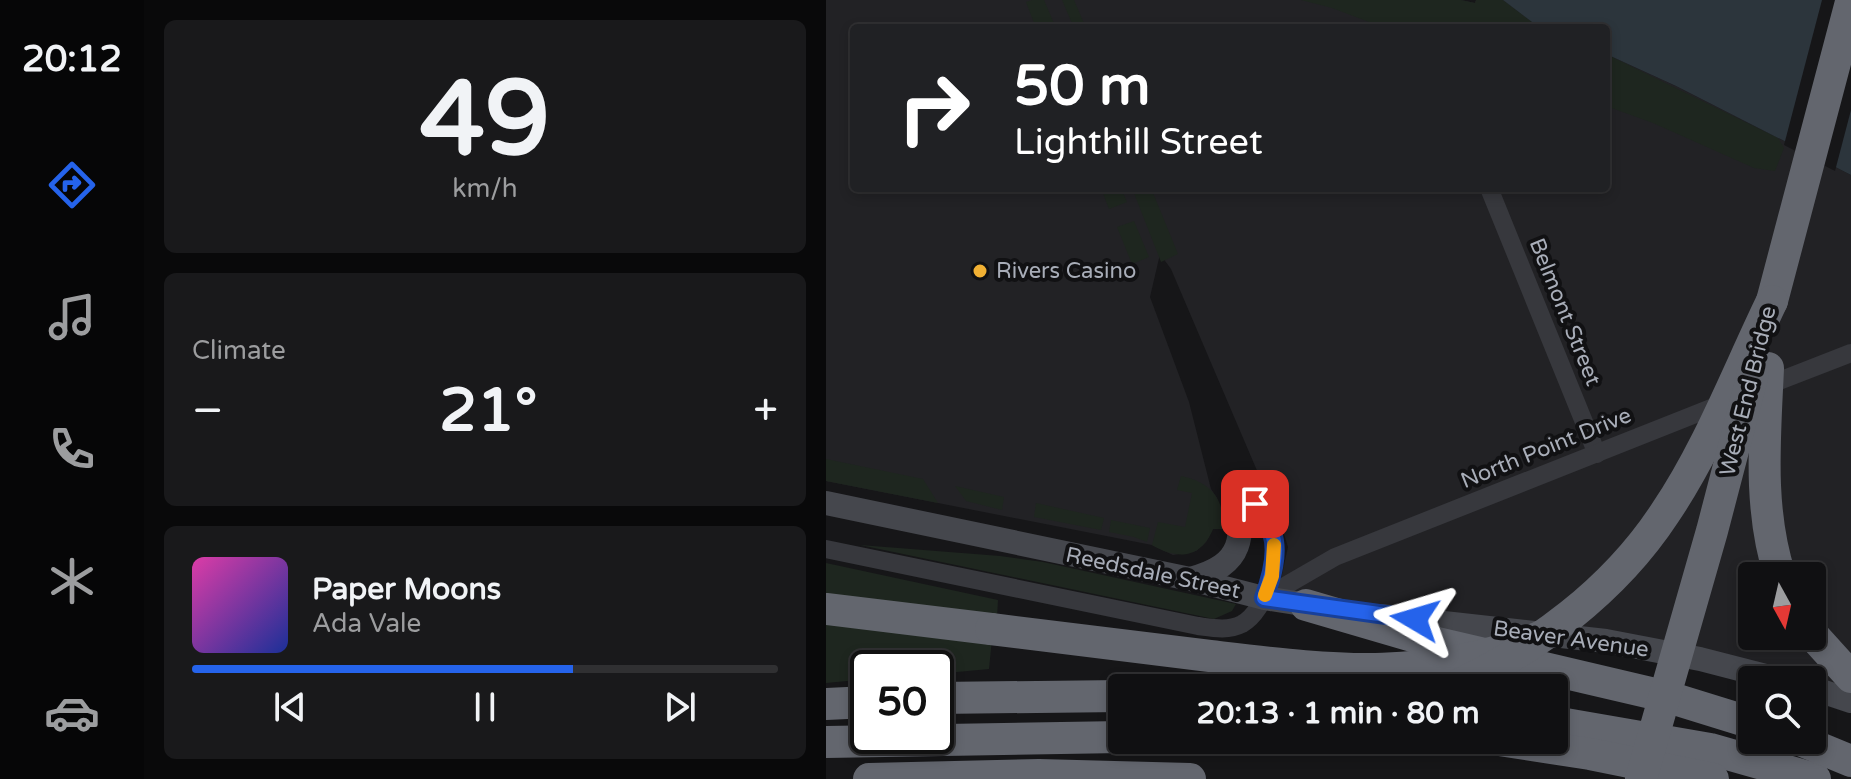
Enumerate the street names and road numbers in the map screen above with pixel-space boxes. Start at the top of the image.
street label: Belmont Street [1524,234,1606,390]
street label: West End Bridge [1714,303,1782,479]
street label: North Point Drive [1457,402,1635,494]
street label: Reedsdale Street [1063,542,1243,604]
street label: Beaver Avenue [1492,615,1650,663]

